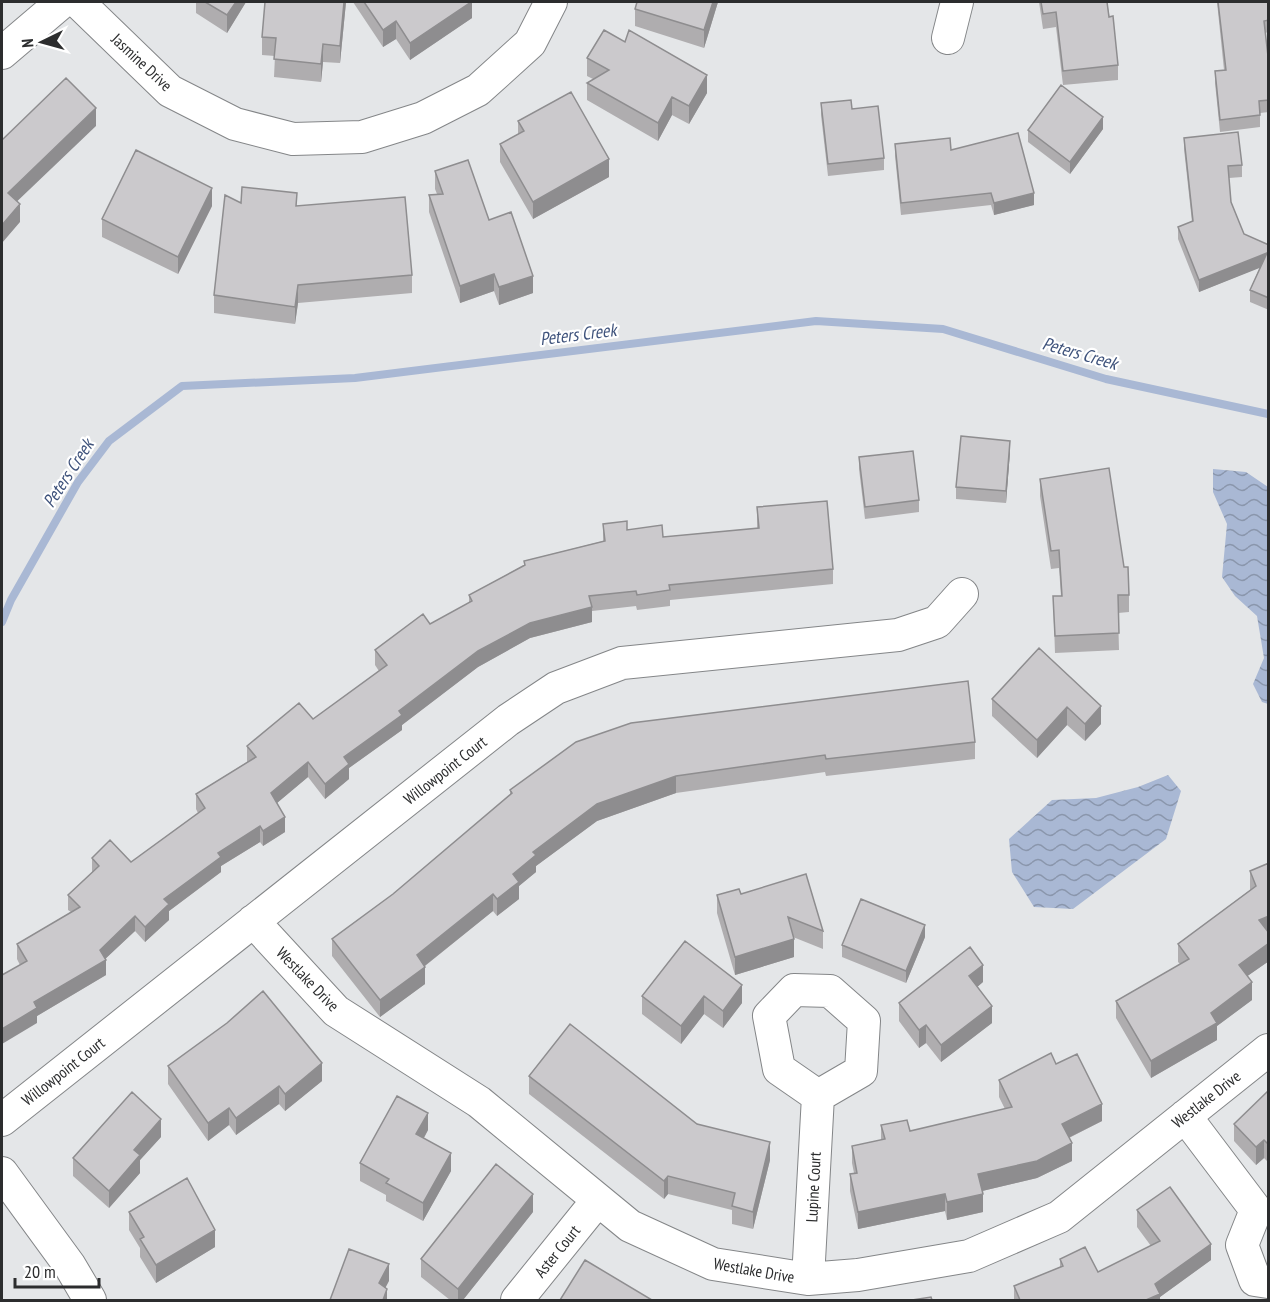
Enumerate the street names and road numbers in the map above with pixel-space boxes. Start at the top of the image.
street label: Jasmine Drive [107,28,176,95]
street label: Willowpoint Court [399,731,491,809]
street label: Westlake Drive [272,943,344,1015]
street label: Willowpoint Court [17,1032,109,1110]
street label: Westlake Drive [1168,1066,1244,1132]
street label: Lupine Court [801,1151,825,1223]
street label: Aster Court [530,1220,585,1281]
street label: Westlake Drive [712,1253,796,1287]

